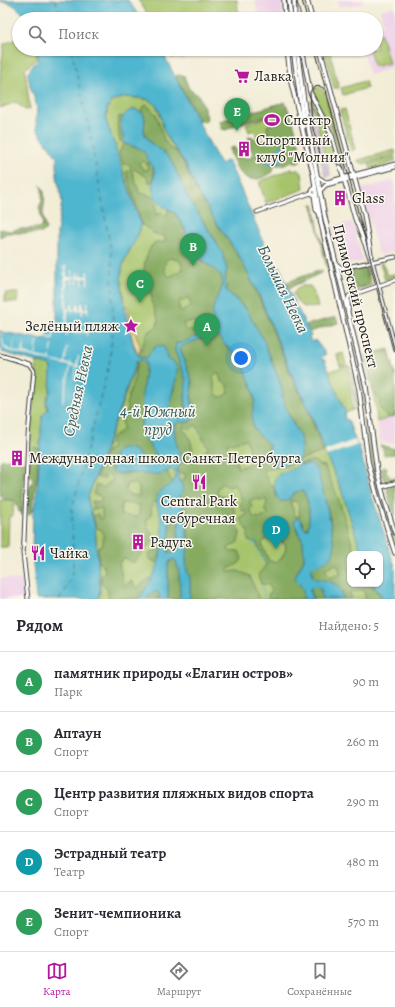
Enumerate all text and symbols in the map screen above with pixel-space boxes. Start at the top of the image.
search box [12,12,383,56]
icon: search [26,23,48,45]
text: Поиск [58,24,99,44]
place label: Лавка [254,66,292,86]
supermarket icon: Лавка [233,67,251,85]
pin: E [224,98,250,131]
place label: Спектр [284,110,331,130]
sports icon: Спектр [263,111,281,129]
place label: Спортивый клуб "Молния" [256,130,349,167]
building icon: Спортивый клуб "Молния" [235,140,253,158]
place label: Glass [352,188,385,208]
building icon: Glass [331,189,349,207]
street label: Приморский проспект [328,222,384,371]
pin: B [180,233,206,266]
water label: Большая Невка [252,241,314,337]
pin: C [127,270,153,303]
pin: A [194,313,220,346]
place label: Зелёный пляж [25,316,119,336]
place icon: Зелёный пляж [122,317,140,335]
water label: Средняя Невка [58,343,98,439]
your location [231,348,251,368]
water label: 4-й Южный пруд [119,401,196,441]
place label: Международная школа Санкт-Петербурга [29,448,301,468]
building icon: Международная школа Санкт-Петербурга [8,449,26,467]
restaurant icon: Central Park чебуречная [190,473,208,491]
place label: Central Park чебуречная [161,491,238,528]
pin: D [263,516,289,549]
place label: Радуга [150,532,192,552]
building icon: Радуга [129,533,147,551]
place label: Чайка [50,543,89,563]
restaurant icon: Чайка [29,544,47,562]
map controls [347,551,383,587]
button: locate [347,551,383,587]
text: Рядом [16,614,63,637]
text: Найдено: 5 [318,617,379,634]
text: памятник природы «Елагин остров» [54,663,293,683]
text: A [25,673,33,690]
text: 90 m [353,673,379,690]
text: Парк [54,683,83,700]
text: Аптаун [54,723,102,743]
text: B [25,733,33,750]
text: 260 m [346,733,379,750]
text: Спорт [54,743,88,760]
text: Центр развития пляжных видов спорта [54,783,314,803]
text: C [25,793,33,810]
text: 290 m [347,793,379,810]
text: Спорт [54,803,88,820]
text: Эстрадный театр [54,843,166,863]
text: D [24,853,34,870]
text: 480 m [346,853,379,870]
text: Театр [54,863,85,880]
text: Зенит-чемпионика [54,903,182,923]
text: E [25,913,33,930]
text: 570 m [348,913,379,930]
text: Спорт [54,923,88,940]
tab: Карта [43,960,71,999]
tab: Маршрут [157,960,201,999]
tab: Сохранённые [287,960,352,999]

